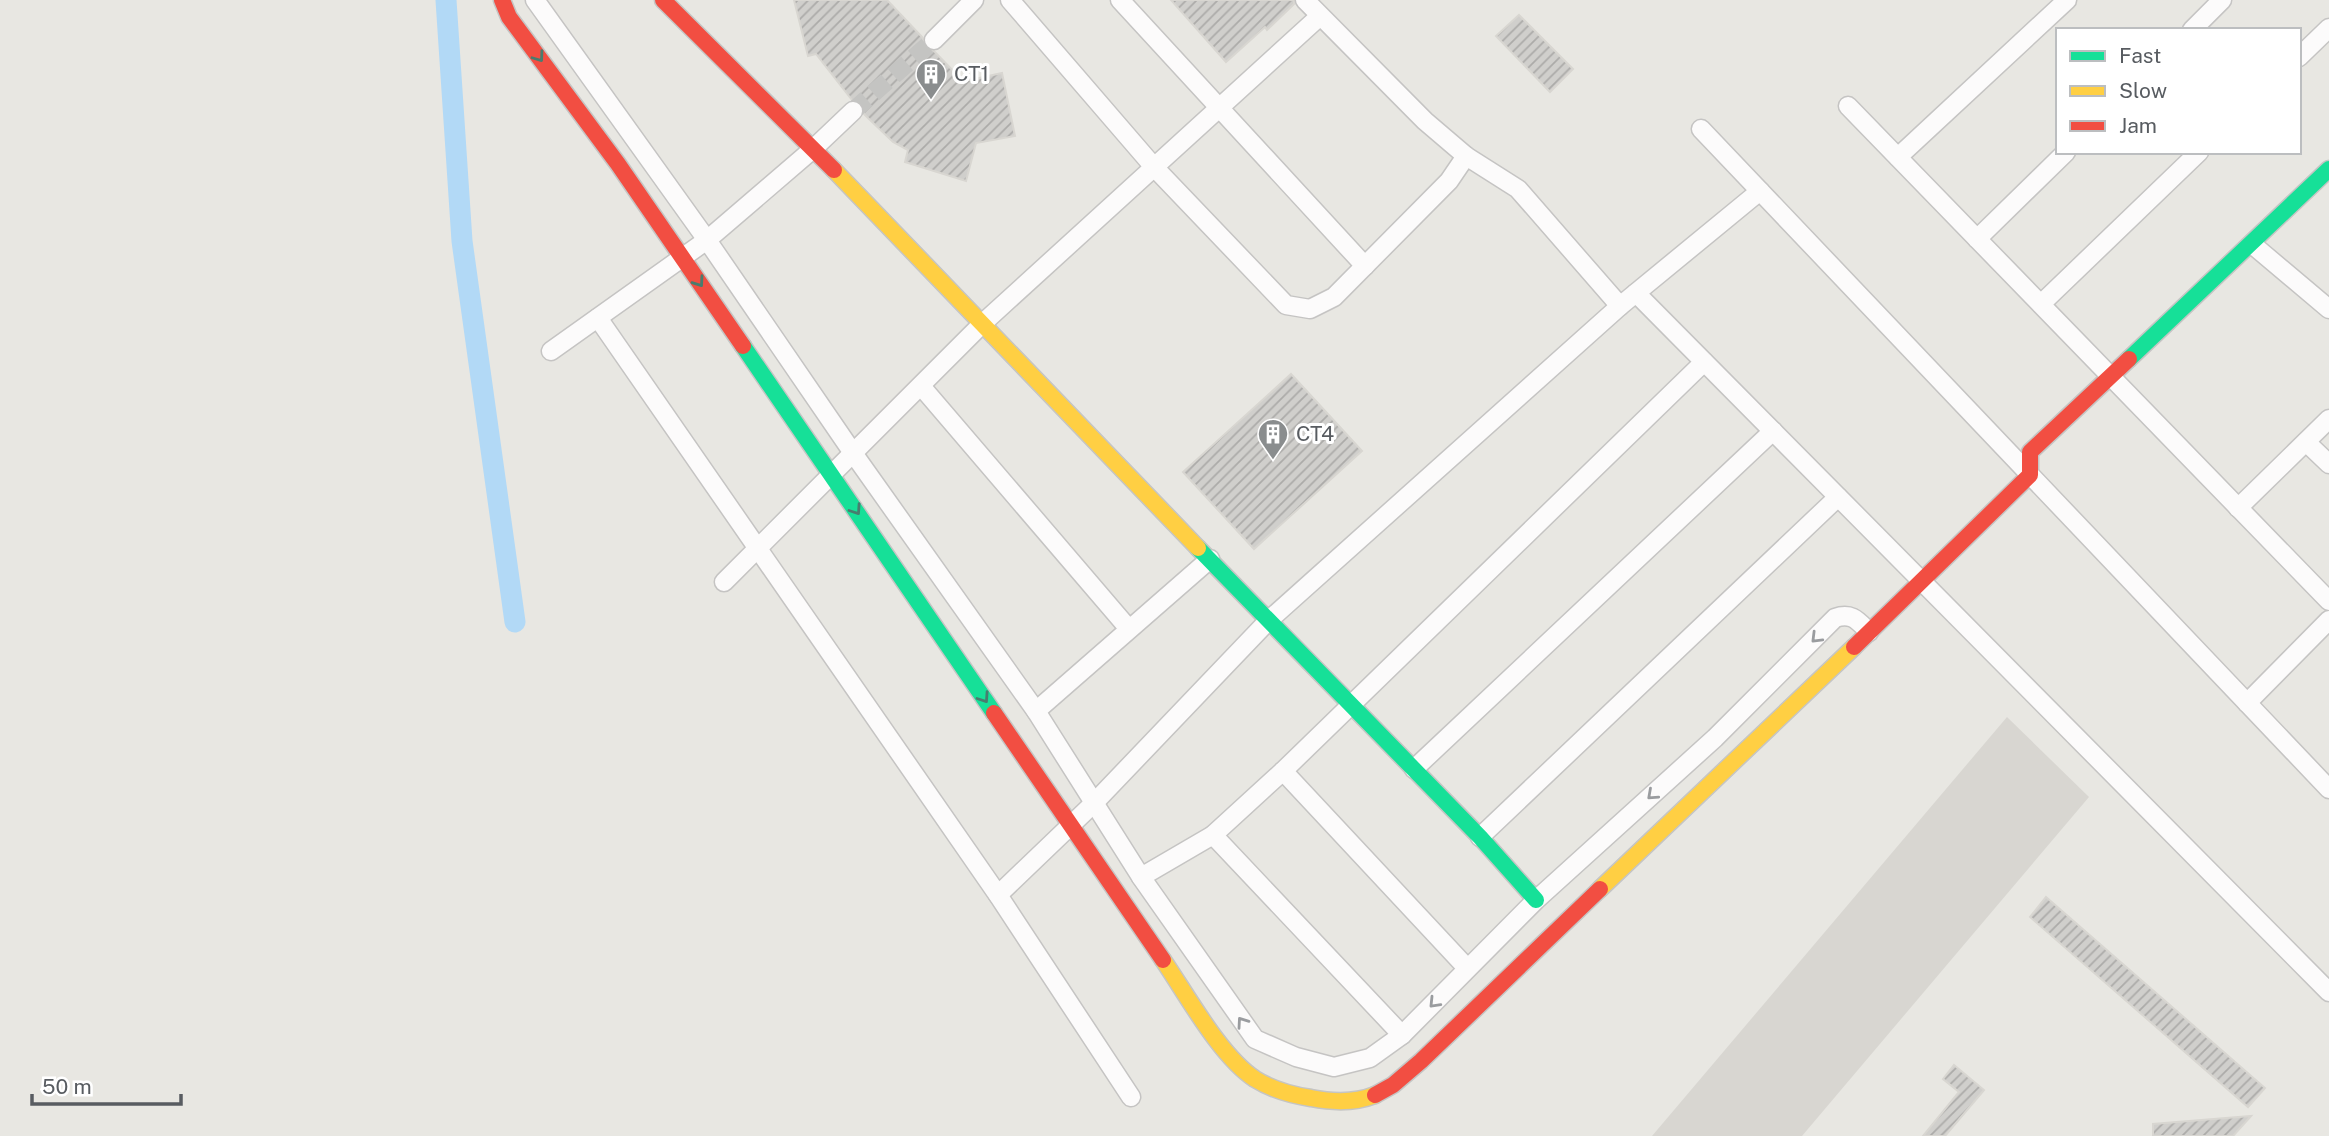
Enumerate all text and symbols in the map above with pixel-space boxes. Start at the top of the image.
legend [2056,28,2301,154]
text: Fast [2119,43,2161,68]
one-way arrow [530,49,543,62]
building icon: CT1 [914,57,948,101]
place label: CT1 [954,61,989,86]
text: Slow [2119,78,2167,103]
text: Jam [2119,113,2157,138]
one-way arrow [691,274,704,287]
building icon: CT4 [1256,417,1290,461]
place label: CT4 [1296,421,1334,446]
one-way arrow [848,502,861,515]
one-way arrow [1811,630,1824,643]
one-way arrow [976,690,988,703]
one-way arrow [1647,787,1660,800]
one-way arrow [1429,994,1442,1007]
one-way arrow [1238,1017,1250,1030]
scale bar [32,1062,180,1106]
text: 50 m [42,1074,92,1099]

